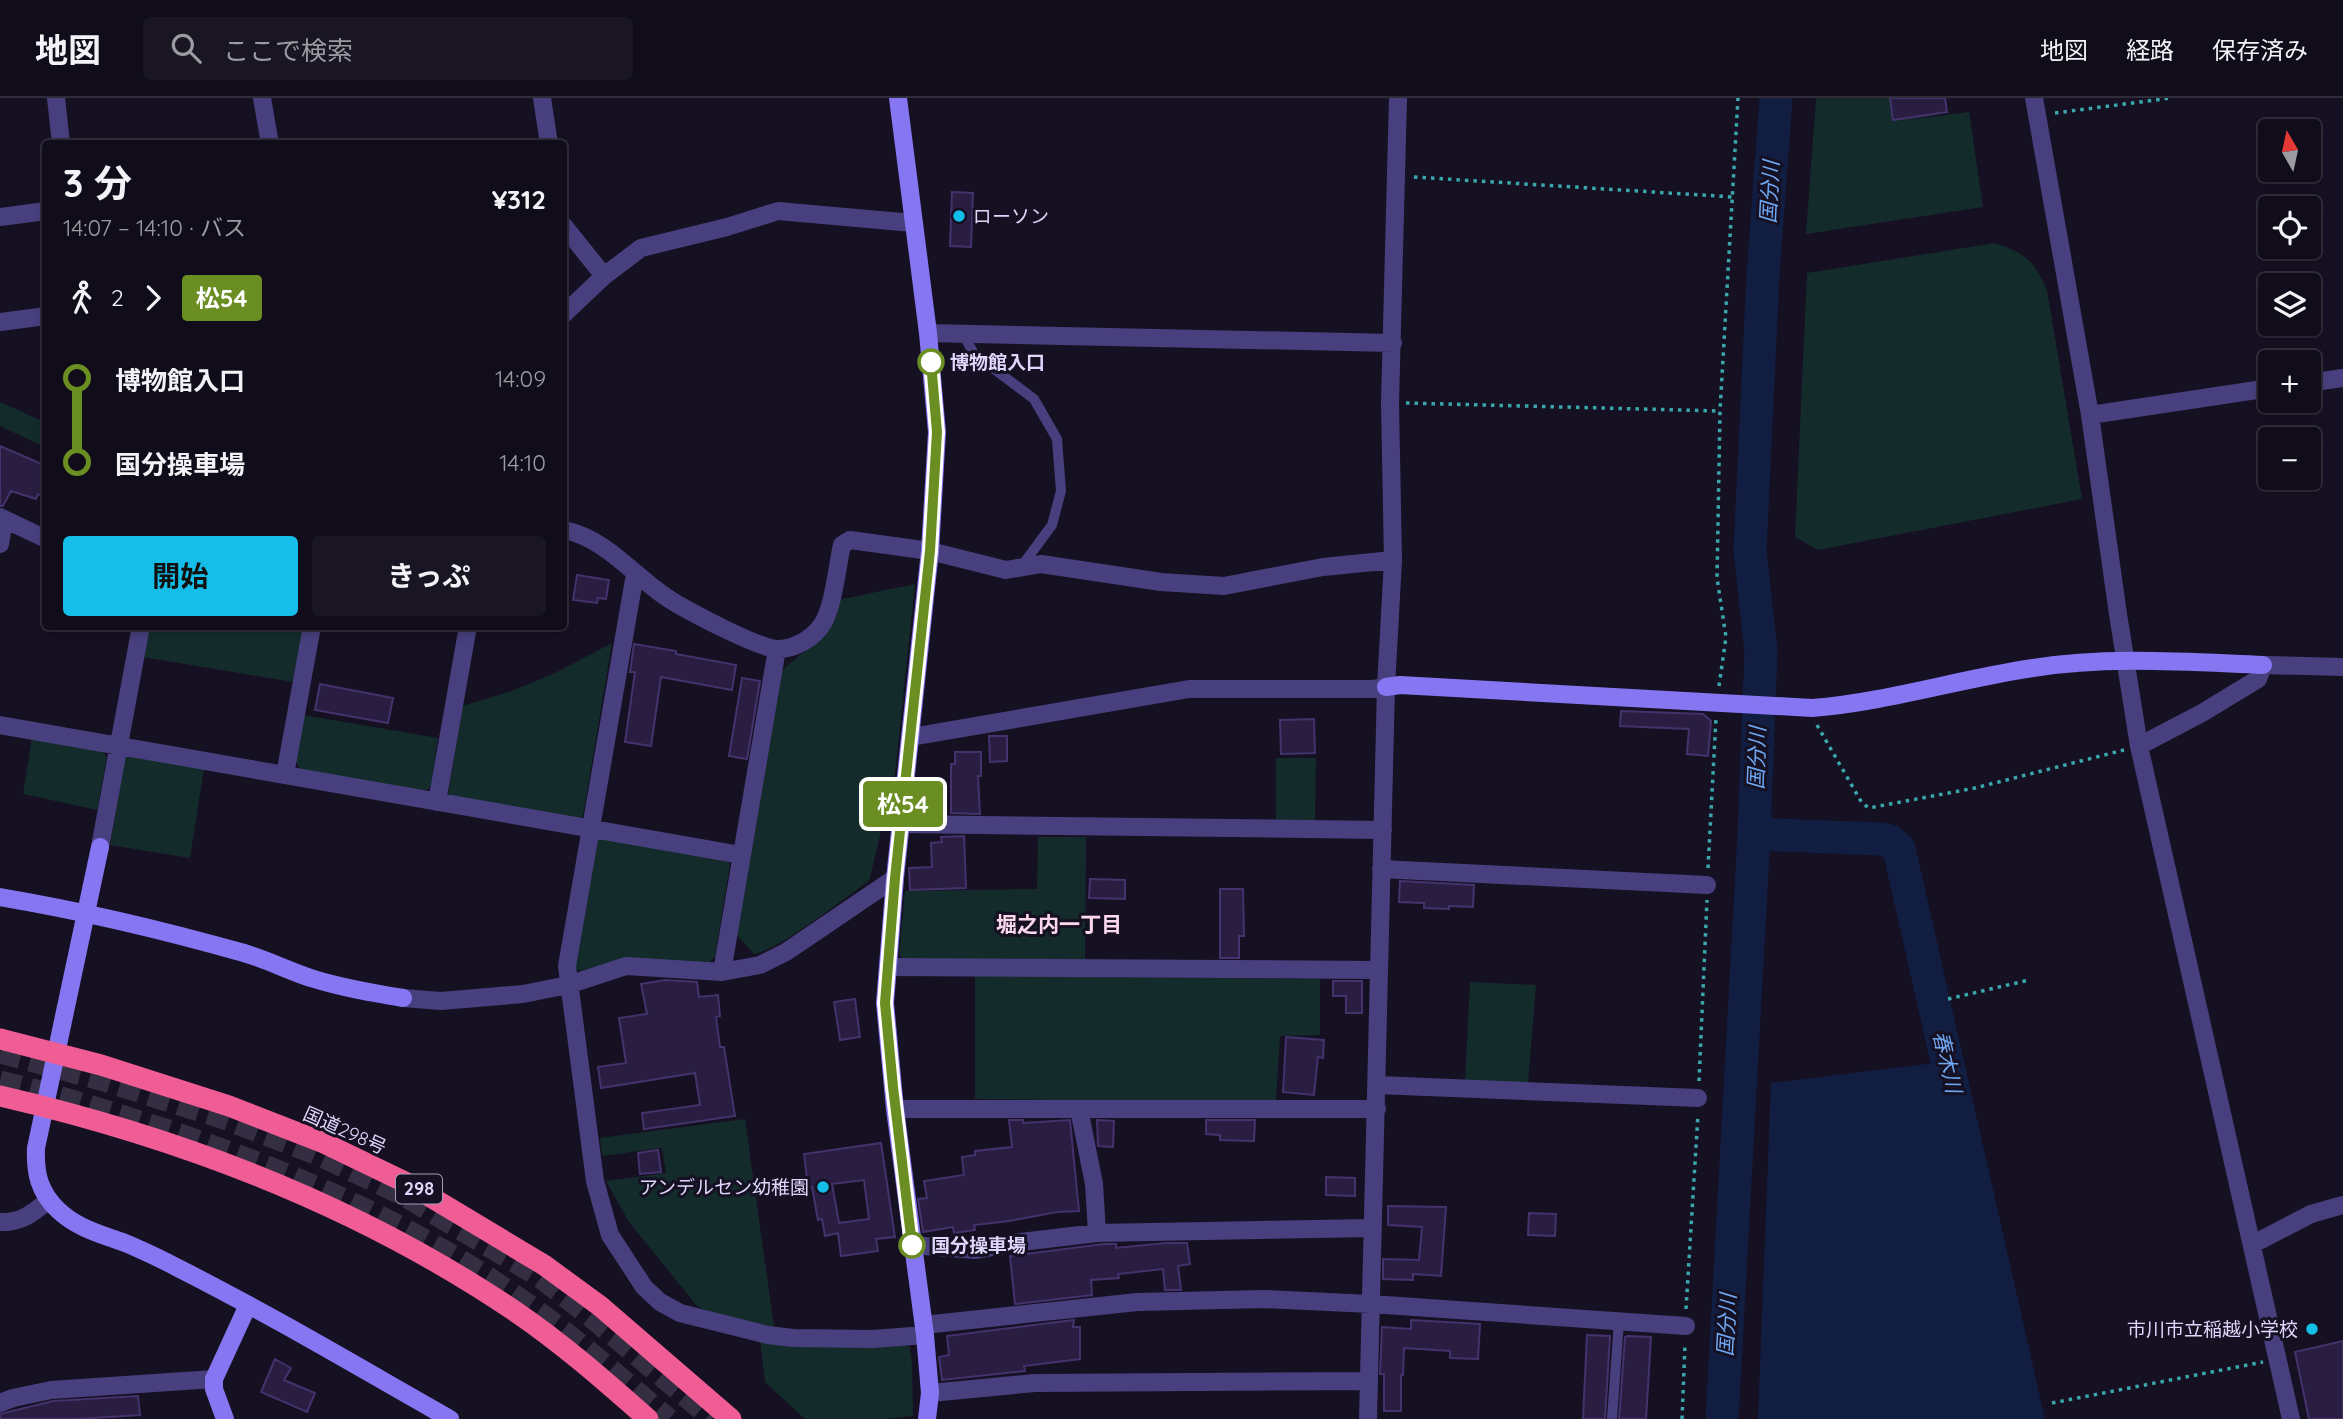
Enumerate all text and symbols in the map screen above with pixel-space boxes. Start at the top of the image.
search box [143,17,633,80]
text: 地図 [35,29,101,70]
icon: search [167,29,205,67]
text: ここで検索 [223,34,353,67]
text: 地図 [2040,35,2088,65]
text: 経路 [2126,35,2174,65]
text: 保存済み [2212,35,2308,65]
north arrow [2258,119,2320,182]
map controls [2258,119,2321,490]
water label: 国分川 [1754,158,1784,224]
text: 3 分 [63,159,132,207]
text: ¥312 [492,183,546,216]
button: locate [2258,196,2321,259]
place label: ローソン [973,204,1049,228]
marker: ローソン [951,208,967,224]
text: 14:07 – 14:10 · バス [63,213,246,242]
button: layers [2258,273,2321,336]
icon: walk [63,279,101,317]
icon: forward [134,279,172,317]
text: 2 [111,283,124,312]
text: 松54 [196,283,248,313]
marker: 博物館入口 [918,349,944,375]
place label: 博物館入口 [950,350,1045,374]
button: + [2258,350,2321,413]
text: 博物館入口 [115,364,245,397]
text: 14:09 [495,364,546,393]
button: − [2258,427,2321,490]
text: 国分操車場 [115,448,245,481]
text: 14:10 [499,448,546,477]
button: 開始 [63,536,298,616]
button: きっぷ [312,536,546,616]
water label: 国分川 [1742,724,1770,790]
line badge: 松54 [863,781,943,827]
text: 松54 [877,789,929,819]
district label: 堀之内一丁目 [996,911,1122,937]
water label: 春木川 [1928,1028,1968,1097]
street label: 国道298号 [300,1101,390,1159]
road number: 298 [396,1174,442,1204]
place label: アンデルセン幼稚園 [639,1175,809,1199]
marker: アンデルセン幼稚園 [815,1179,831,1195]
marker: 国分操車場 [899,1232,925,1258]
place label: 国分操車場 [931,1233,1026,1257]
water label: 国分川 [1711,1291,1741,1357]
place label: 市川市立稲越小学校 [2127,1317,2298,1341]
marker: 市川市立稲越小学校 [2304,1321,2320,1337]

